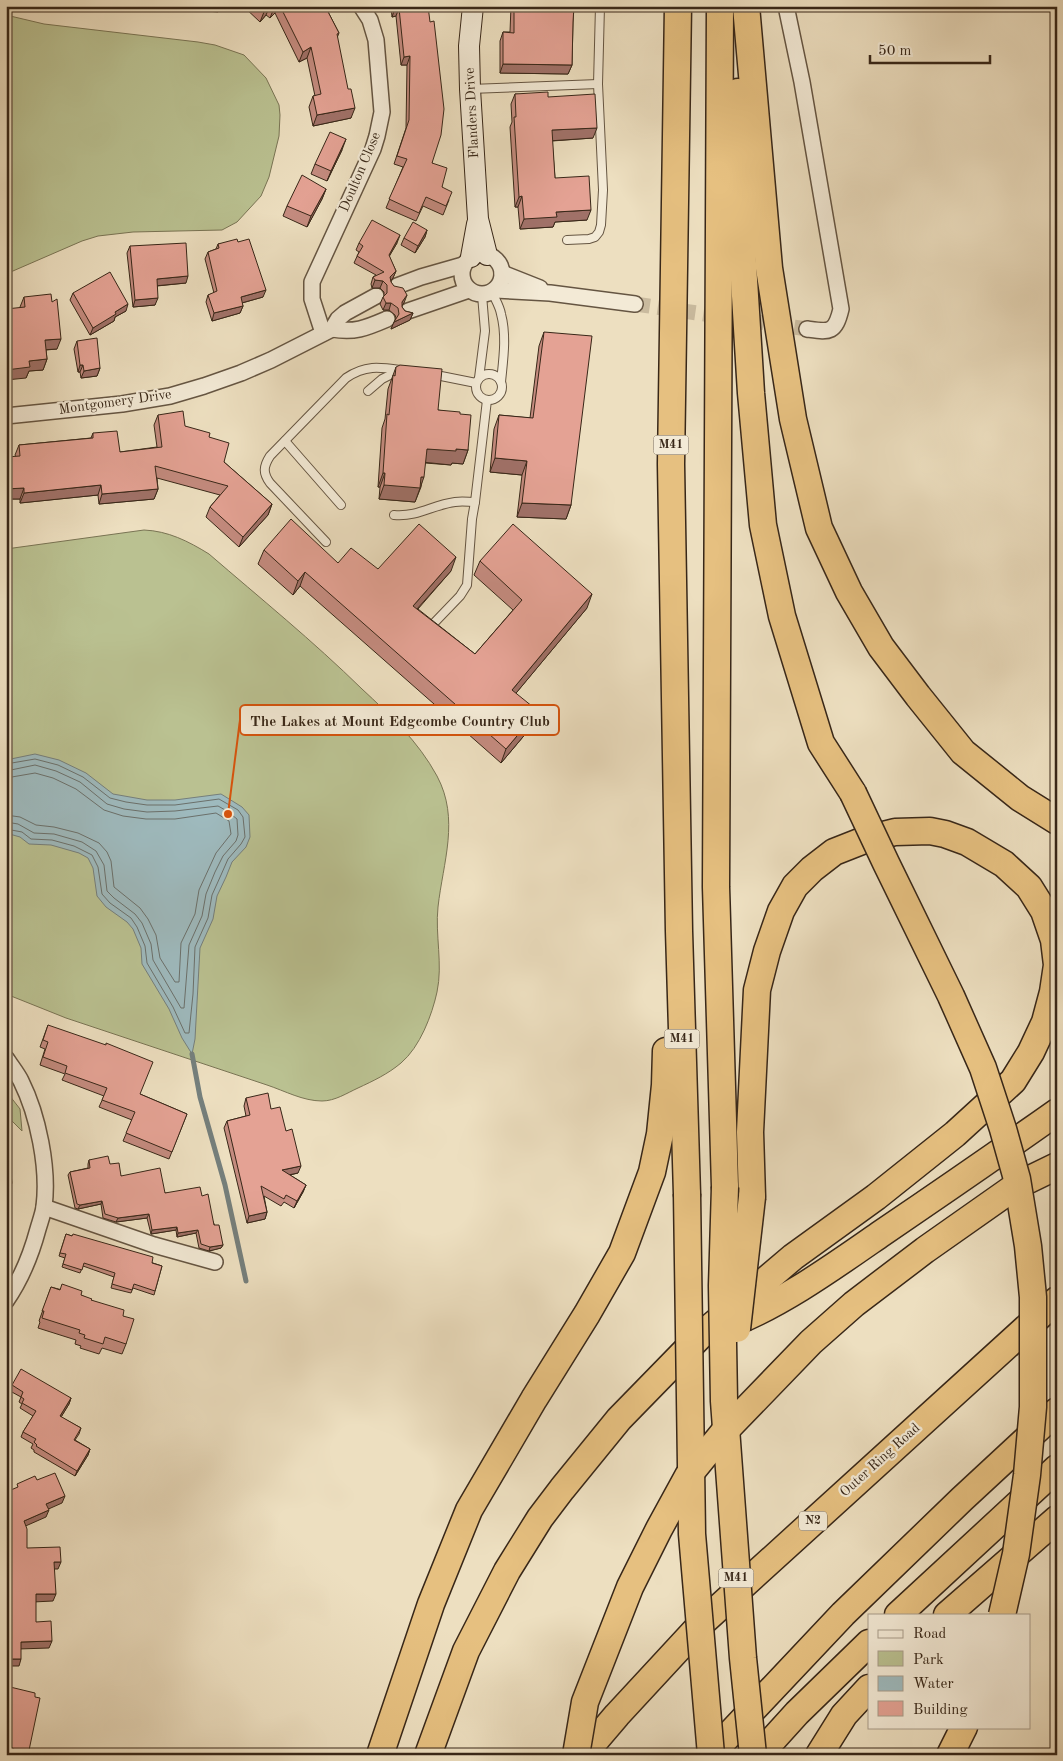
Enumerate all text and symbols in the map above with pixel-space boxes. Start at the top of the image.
scale bar [870,32,990,64]
text: 50 m [878,44,912,59]
street label: Flanders Drive [463,67,481,159]
street label: Doulton Close [337,130,383,214]
street label: Montgomery Drive [58,387,172,417]
road number: M41 [654,436,688,454]
callout: The Lakes at Mount Edgcombe Country Club [240,705,559,735]
text: The Lakes at Mount Edgcombe Country Club [250,715,550,730]
road number: M41 [664,1030,700,1048]
street label: Outer Ring Road [837,1421,923,1499]
road number: N2 [799,1512,827,1530]
road number: M41 [718,1569,754,1588]
legend [868,1614,1030,1728]
text: Road [913,1627,947,1642]
text: Park [913,1653,944,1668]
text: Water [913,1677,954,1692]
text: Building [913,1703,968,1718]

